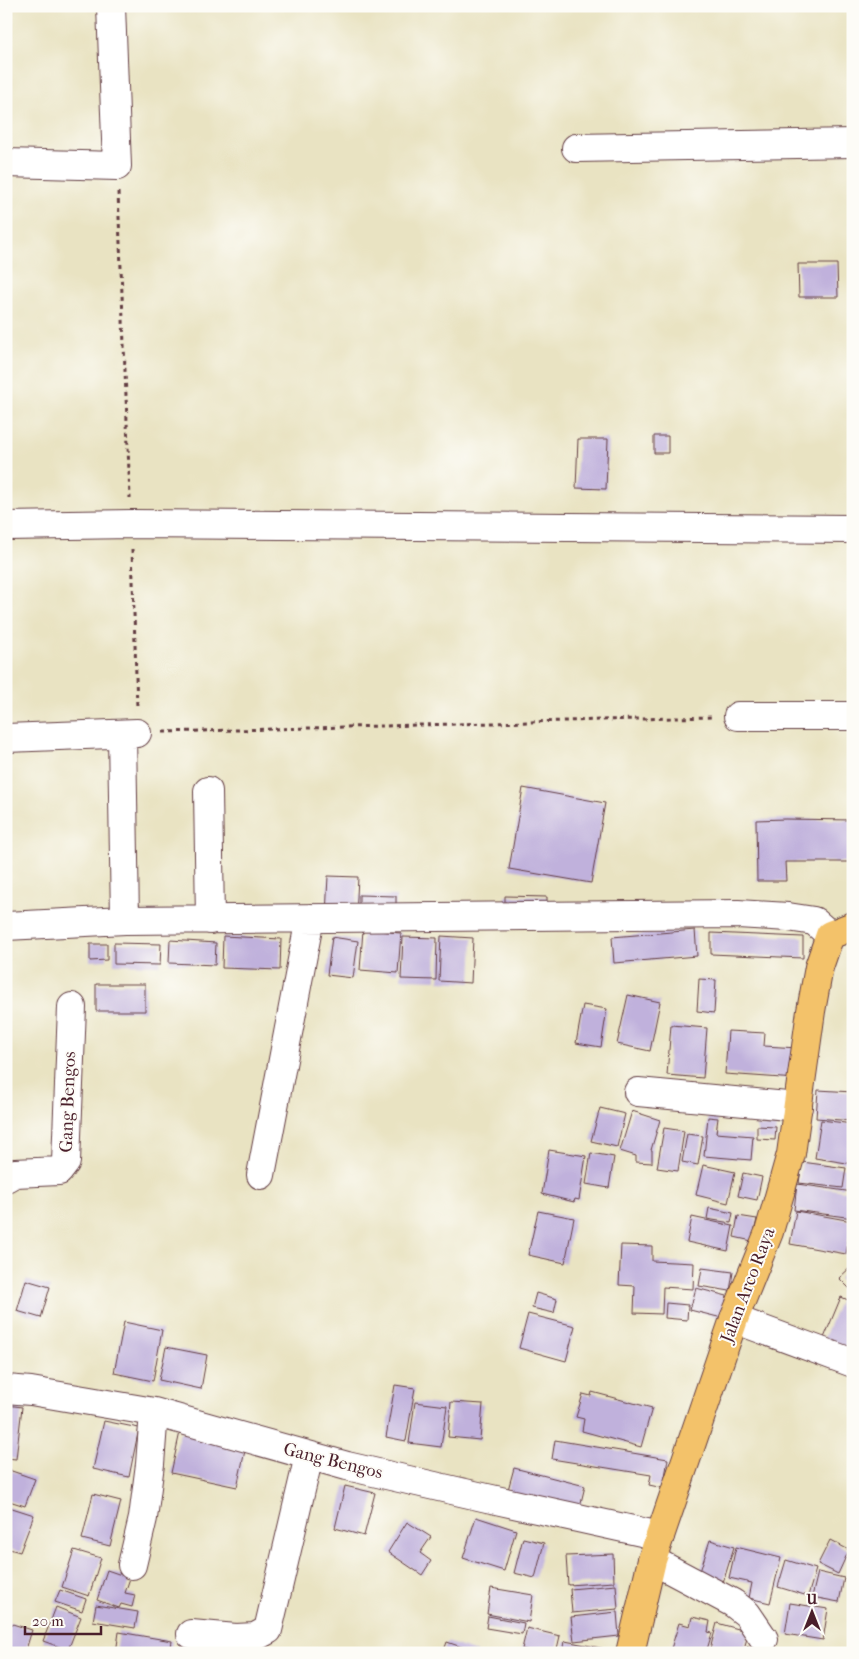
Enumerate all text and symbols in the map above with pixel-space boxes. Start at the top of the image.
street label: Gang Bengos [56,1051,80,1153]
street label: Jalan Arco Raya [716,1224,780,1347]
street label: Gang Bengos [281,1439,385,1484]
north arrow [786,1586,836,1636]
text: U [806,1591,818,1608]
scale bar [25,1604,101,1636]
text: 20 m [32,1612,64,1630]

